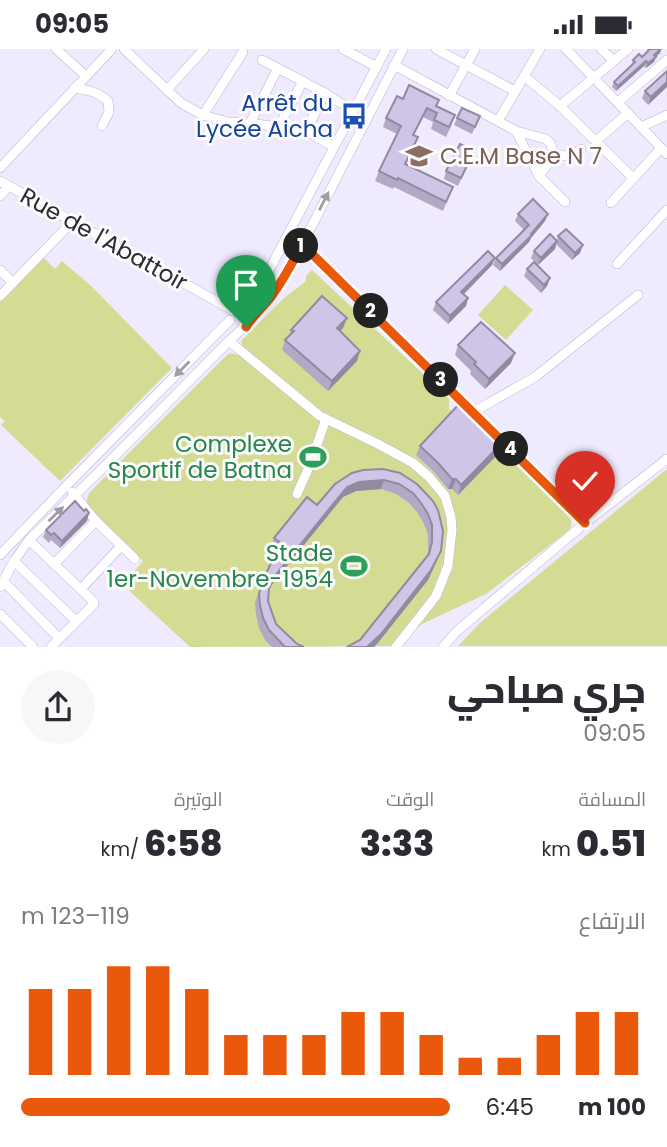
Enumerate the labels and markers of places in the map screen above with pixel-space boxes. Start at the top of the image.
place label: Arrêt du Lycée Aicha [196,87,333,145]
bus stop icon: Arrêt du Lycée Aicha [339,101,369,131]
place label: C.E.M Base N 7 [440,140,602,172]
school or university icon: C.E.M Base N 7 [404,141,434,171]
pin: 1 [284,229,318,263]
pin [216,255,276,327]
pin: 2 [354,293,388,329]
pin: 3 [424,363,458,397]
place label: Complexe Sportif de Batna [108,428,292,486]
pin: 4 [494,431,528,467]
sports icon: Complexe Sportif de Batna [298,442,328,472]
pin [555,451,615,523]
place label: Stade 1er-Novembre-1954 [107,537,333,595]
sports icon: Stade 1er-Novembre-1954 [339,551,369,581]

